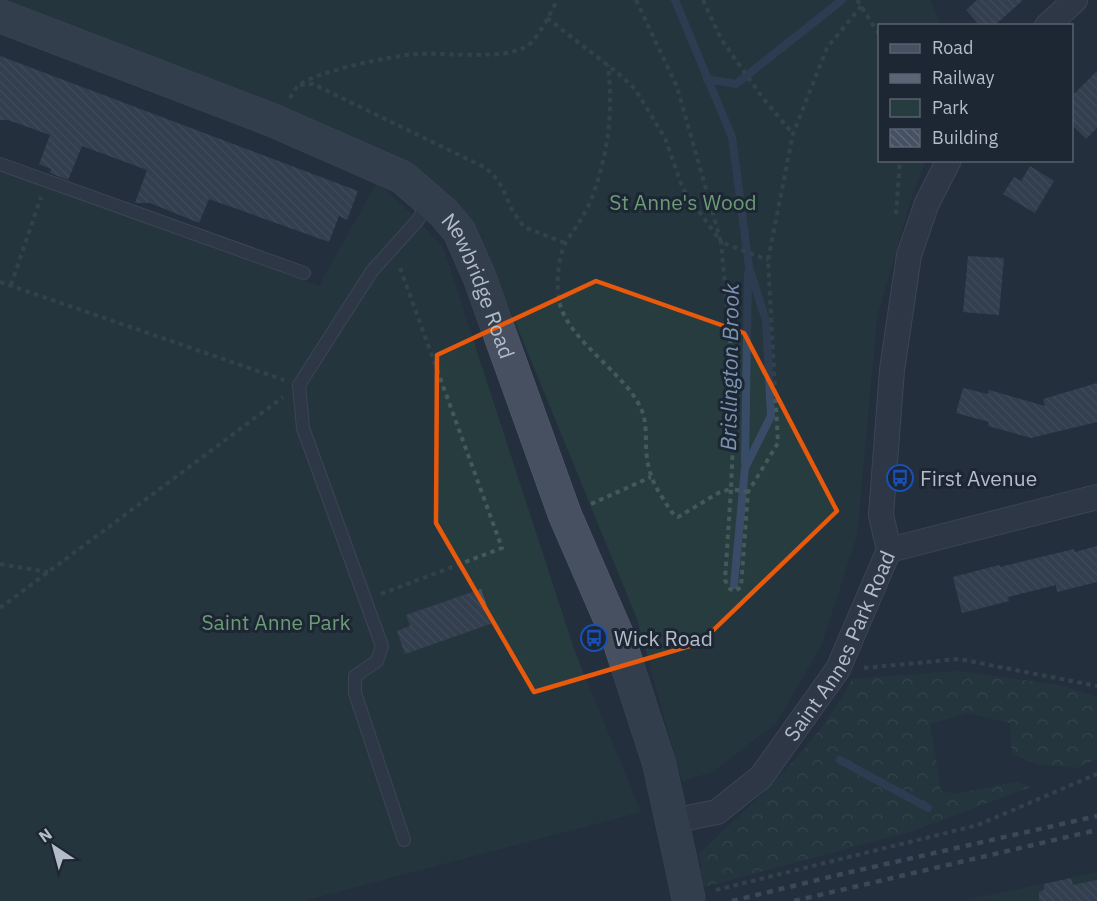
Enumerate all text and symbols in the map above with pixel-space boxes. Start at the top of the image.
legend [878,24,1073,162]
text: Road [932,36,973,59]
text: Railway [932,66,994,89]
text: Park [932,96,969,119]
text: Building [932,126,999,149]
park label: St Anne's Wood [609,188,757,216]
street label: Newbridge Road [436,207,522,362]
water label: Brislington Brook [713,283,745,451]
bus stop icon: First Avenue [885,463,915,493]
place label: First Avenue [920,464,1037,492]
street label: Saint Annes Park Road [777,546,901,746]
park label: Saint Anne Park [201,608,351,636]
bus stop icon: Wick Road [579,623,609,653]
place label: Wick Road [614,624,713,652]
north arrow [24,817,84,877]
text: N [35,823,56,846]

